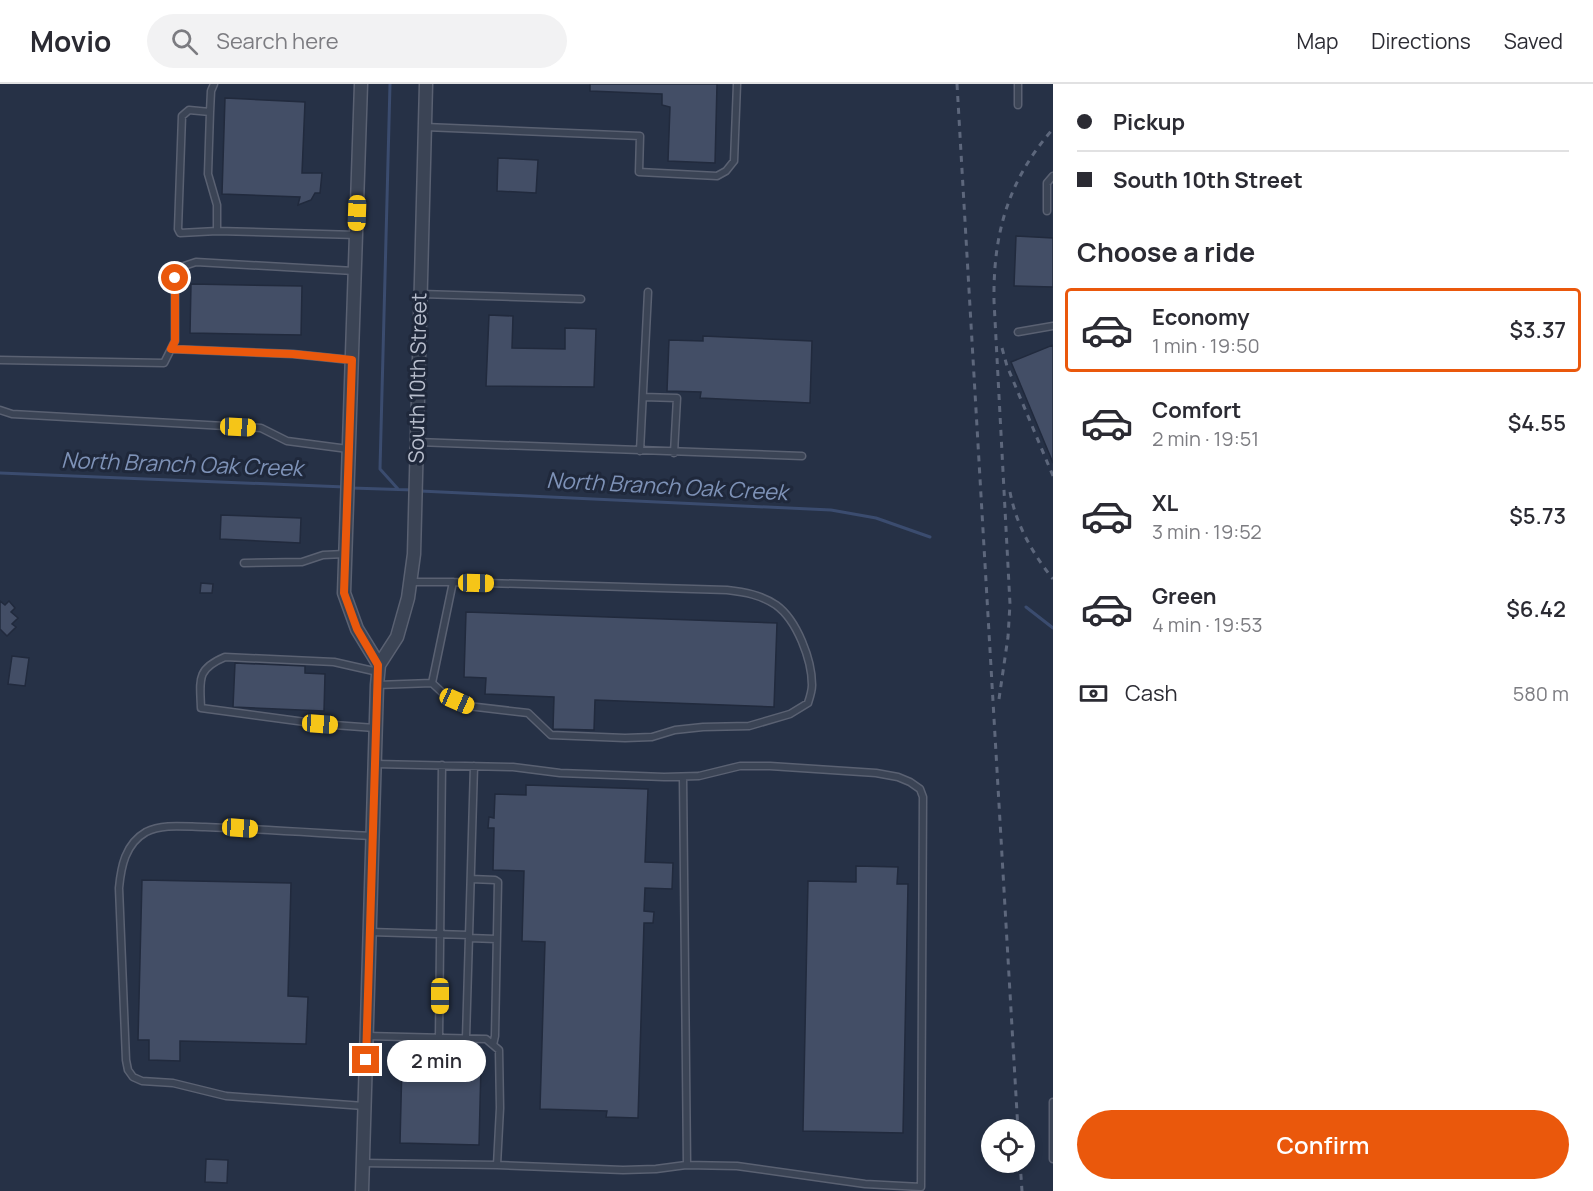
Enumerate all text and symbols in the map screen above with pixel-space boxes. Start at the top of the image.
search box [147,14,567,68]
text: Movio [30,22,111,60]
icon: search [168,25,201,58]
text: Search here [216,26,339,56]
text: Map [1297,27,1338,55]
text: Directions [1371,27,1471,55]
text: Saved [1504,27,1563,55]
text: Pickup [1113,107,1185,137]
text: South 10th Street [1113,165,1303,195]
car [347,195,367,231]
text: Choose a ride [1077,233,1255,270]
route start [161,264,188,291]
street label: South 10th Street [402,292,432,464]
text: Economy [1152,302,1250,332]
icon: car [1080,303,1134,357]
text: $3.37 [1509,315,1566,345]
text: 1 min · 19:50 [1152,332,1260,359]
text: Comfort [1152,395,1241,425]
icon: car [1080,396,1134,450]
text: $4.55 [1508,408,1566,438]
car [220,417,256,437]
text: 2 min · 19:51 [1152,425,1259,452]
water label: North Branch Oak Creek [61,445,306,483]
water label: North Branch Oak Creek [546,465,792,507]
text: XL [1152,488,1178,518]
icon: car [1080,489,1134,543]
text: $5.73 [1509,501,1566,531]
text: 3 min · 19:52 [1152,518,1262,545]
car [458,574,494,592]
text: Green [1152,581,1217,611]
icon: car [1080,582,1134,636]
text: $6.42 [1506,594,1566,624]
text: 4 min · 19:53 [1152,611,1263,638]
icon: cash [1077,677,1110,710]
text: Cash [1125,678,1178,708]
text: 580 m [1513,680,1569,707]
car [437,685,477,717]
car [301,714,339,734]
car [221,818,259,838]
car [431,978,449,1014]
callout: 2 min [387,1039,486,1081]
route end [352,1046,379,1073]
text: 2 min [411,1047,462,1074]
button: Confirm [1077,1110,1569,1179]
map controls [981,1119,1035,1173]
button: locate [981,1119,1035,1173]

